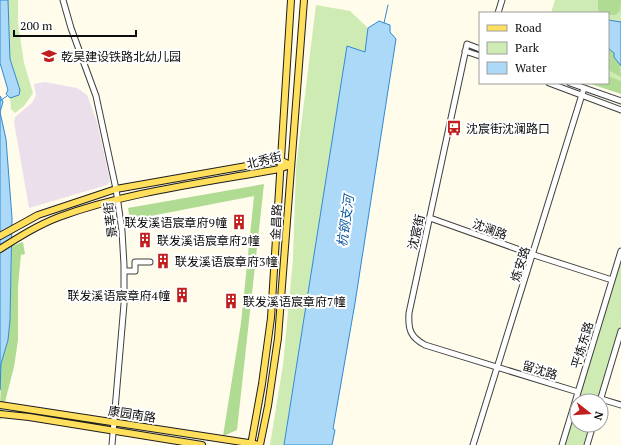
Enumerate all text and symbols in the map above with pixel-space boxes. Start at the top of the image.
scale bar [14,12,136,38]
legend [479,12,609,84]
text: 200 m [20,18,53,33]
text: Road [515,20,542,35]
text: Park [515,40,540,55]
school or university icon: 乾昊建设铁路北幼儿园 [40,47,58,65]
place label: 乾昊建设铁路北幼儿园 [61,49,181,64]
text: Water [515,60,547,75]
bus stop icon: 沈宸街沈澜路口 [445,119,463,137]
place label: 沈宸街沈澜路口 [466,121,550,136]
street label: 北秀街 [245,149,283,171]
water label: 杭钢支河 [332,191,358,248]
street label: 景莘街 [100,201,120,239]
street label: 金昌路 [268,204,284,240]
building icon: 联发溪语宸章府9幢 [230,213,248,231]
street label: 沈宸街 [405,213,427,251]
place label: 联发溪语宸章府9幢 [125,215,227,230]
street label: 沈澜路 [471,216,509,242]
building icon: 联发溪语宸章府2幢 [136,231,154,249]
place label: 联发溪语宸章府2幢 [157,233,259,248]
street label: 炼安路 [507,245,533,283]
building icon: 联发溪语宸章府3幢 [154,252,172,270]
place label: 联发溪语宸章府3幢 [175,254,277,269]
building icon: 联发溪语宸章府4幢 [173,286,191,304]
place label: 联发溪语宸章府4幢 [68,288,170,303]
building icon: 联发溪语宸章府7幢 [222,292,240,310]
place label: 联发溪语宸章府7幢 [243,294,345,309]
street label: 平炼东路 [568,320,596,370]
street label: 留沈路 [521,358,559,382]
north arrow [569,393,609,433]
street label: 康园南路 [107,403,157,425]
text: N [590,410,606,423]

